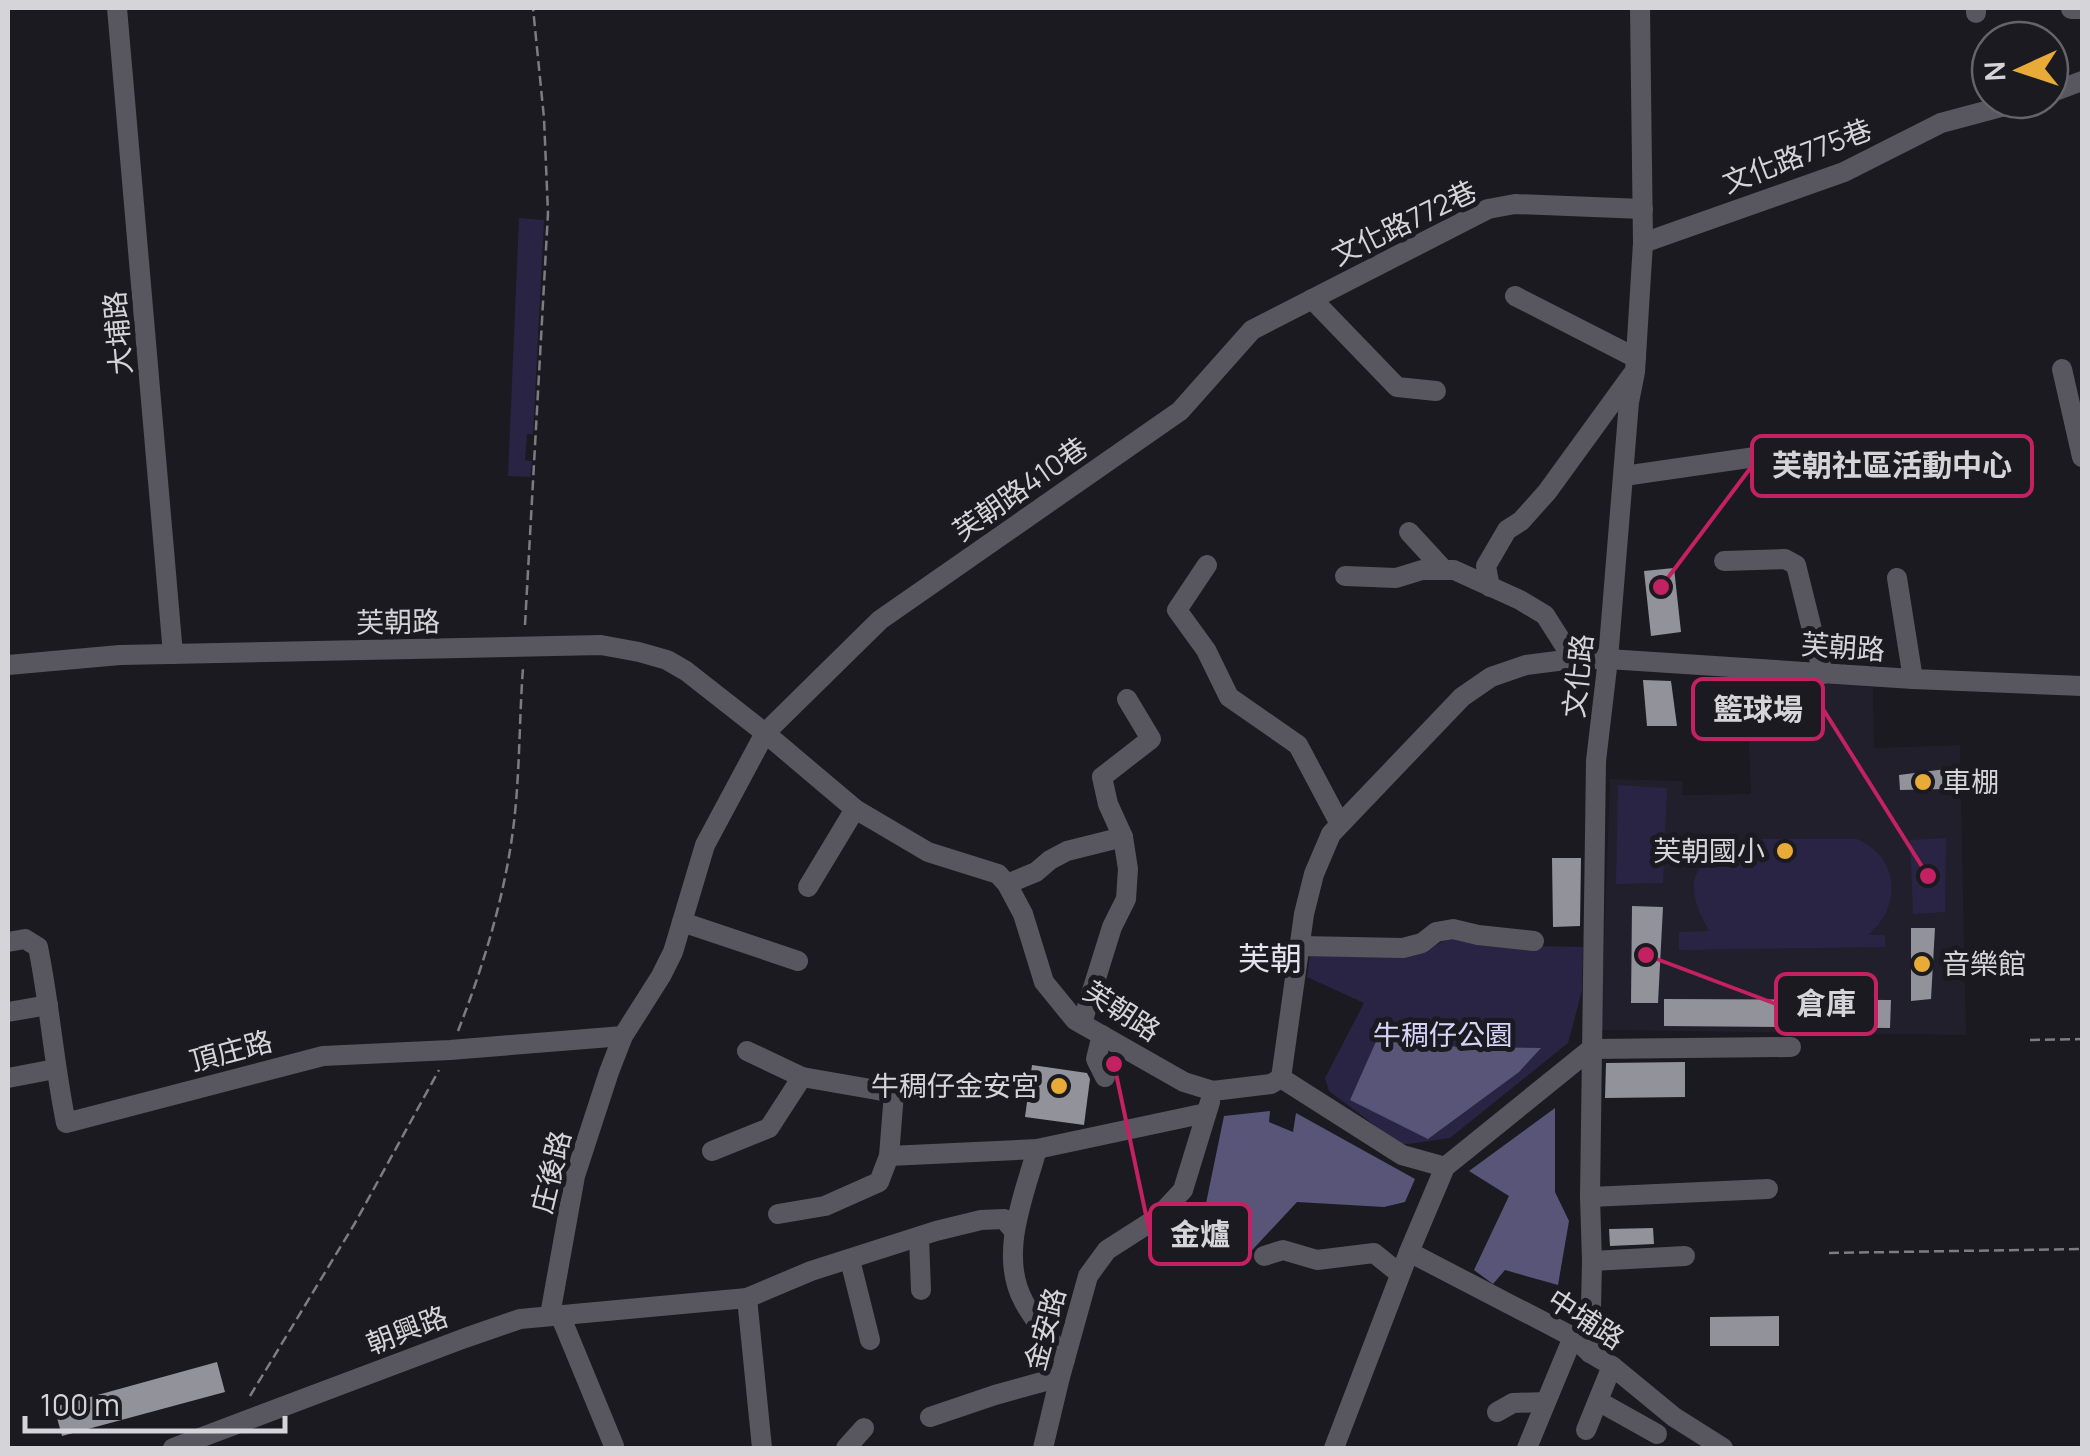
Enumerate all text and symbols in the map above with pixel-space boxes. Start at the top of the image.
north arrow [1970,20,2070,120]
text: N [1975,60,2014,82]
street label: 文化路775巷 [1717,109,1877,201]
street label: 文化路772巷 [1325,171,1482,274]
street label: 大埔路 [94,290,140,377]
street label: 芙朝路410巷 [944,428,1094,549]
callout: 芙朝社區活動中心 [1752,436,2032,496]
text: 芙朝社區活動中心 [1772,444,2012,485]
street label: 芙朝路 [356,601,440,641]
street label: 芙朝路 [1800,624,1886,668]
street label: 文化路 [1554,632,1600,720]
callout: 籃球場 [1693,679,1823,739]
text: 籃球場 [1713,688,1803,729]
place label: 車棚 [1943,762,1999,800]
marker: 車棚 [1912,771,1934,793]
place label: 芙朝國小 [1653,831,1765,869]
marker: 芙朝國小 [1774,840,1796,862]
district label: 芙朝 [1238,936,1302,980]
place label: 音樂館 [1942,944,2026,982]
marker: 音樂館 [1911,953,1933,975]
street label: 芙朝路 [1077,971,1168,1049]
callout: 倉庫 [1776,974,1876,1034]
text: 倉庫 [1796,982,1856,1023]
park label: 牛稠仔公園 [1373,1015,1513,1053]
street label: 頂庄路 [185,1021,276,1079]
place label: 牛稠仔金安宮 [871,1066,1039,1104]
marker: 牛稠仔金安宮 [1048,1075,1070,1097]
street label: 庄後路 [521,1126,579,1217]
callout: 金爐 [1150,1204,1250,1264]
text: 金爐 [1170,1213,1230,1254]
street label: 中埔路 [1541,1279,1632,1357]
street label: 金安路 [1015,1283,1073,1374]
street label: 朝興路 [361,1296,453,1362]
scale bar [25,1371,285,1433]
text: 100 m [40,1384,120,1425]

